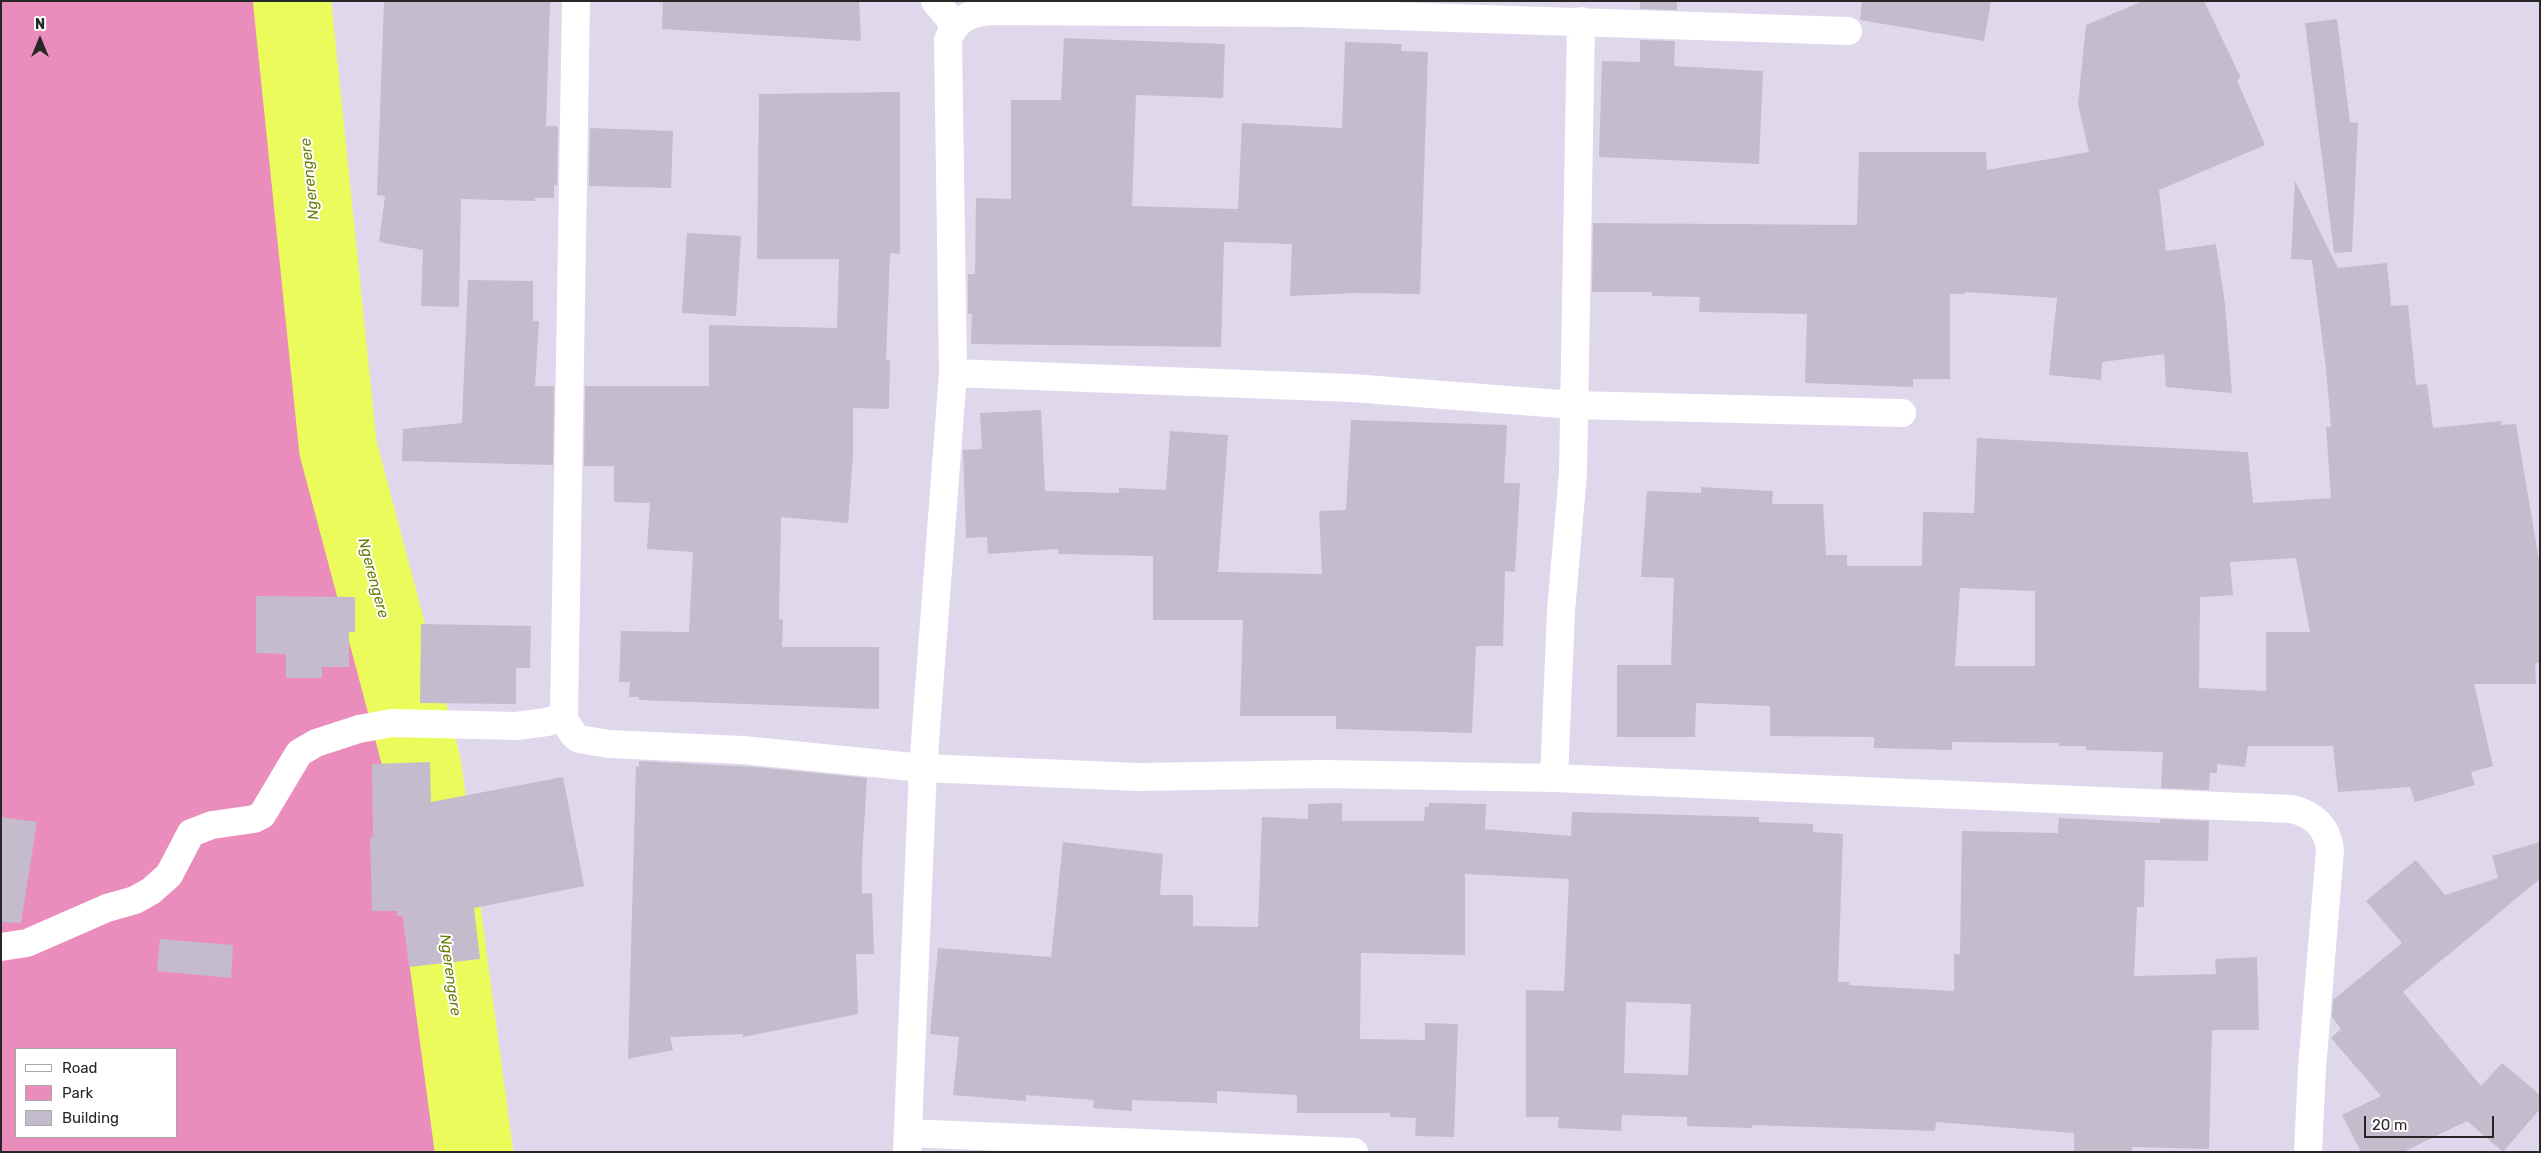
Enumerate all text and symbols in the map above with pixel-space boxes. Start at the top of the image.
north arrow [15,15,65,65]
text: N [35,16,45,33]
water label: Ngerengere [297,137,323,221]
water label: Ngerengere [354,536,392,620]
water label: Ngerengere [435,933,465,1017]
legend [15,1048,178,1138]
text: Road [62,1059,98,1077]
text: Park [62,1084,93,1102]
scale bar [2366,1106,2496,1138]
text: Building [62,1109,119,1127]
text: 20 m [2372,1116,2407,1134]

